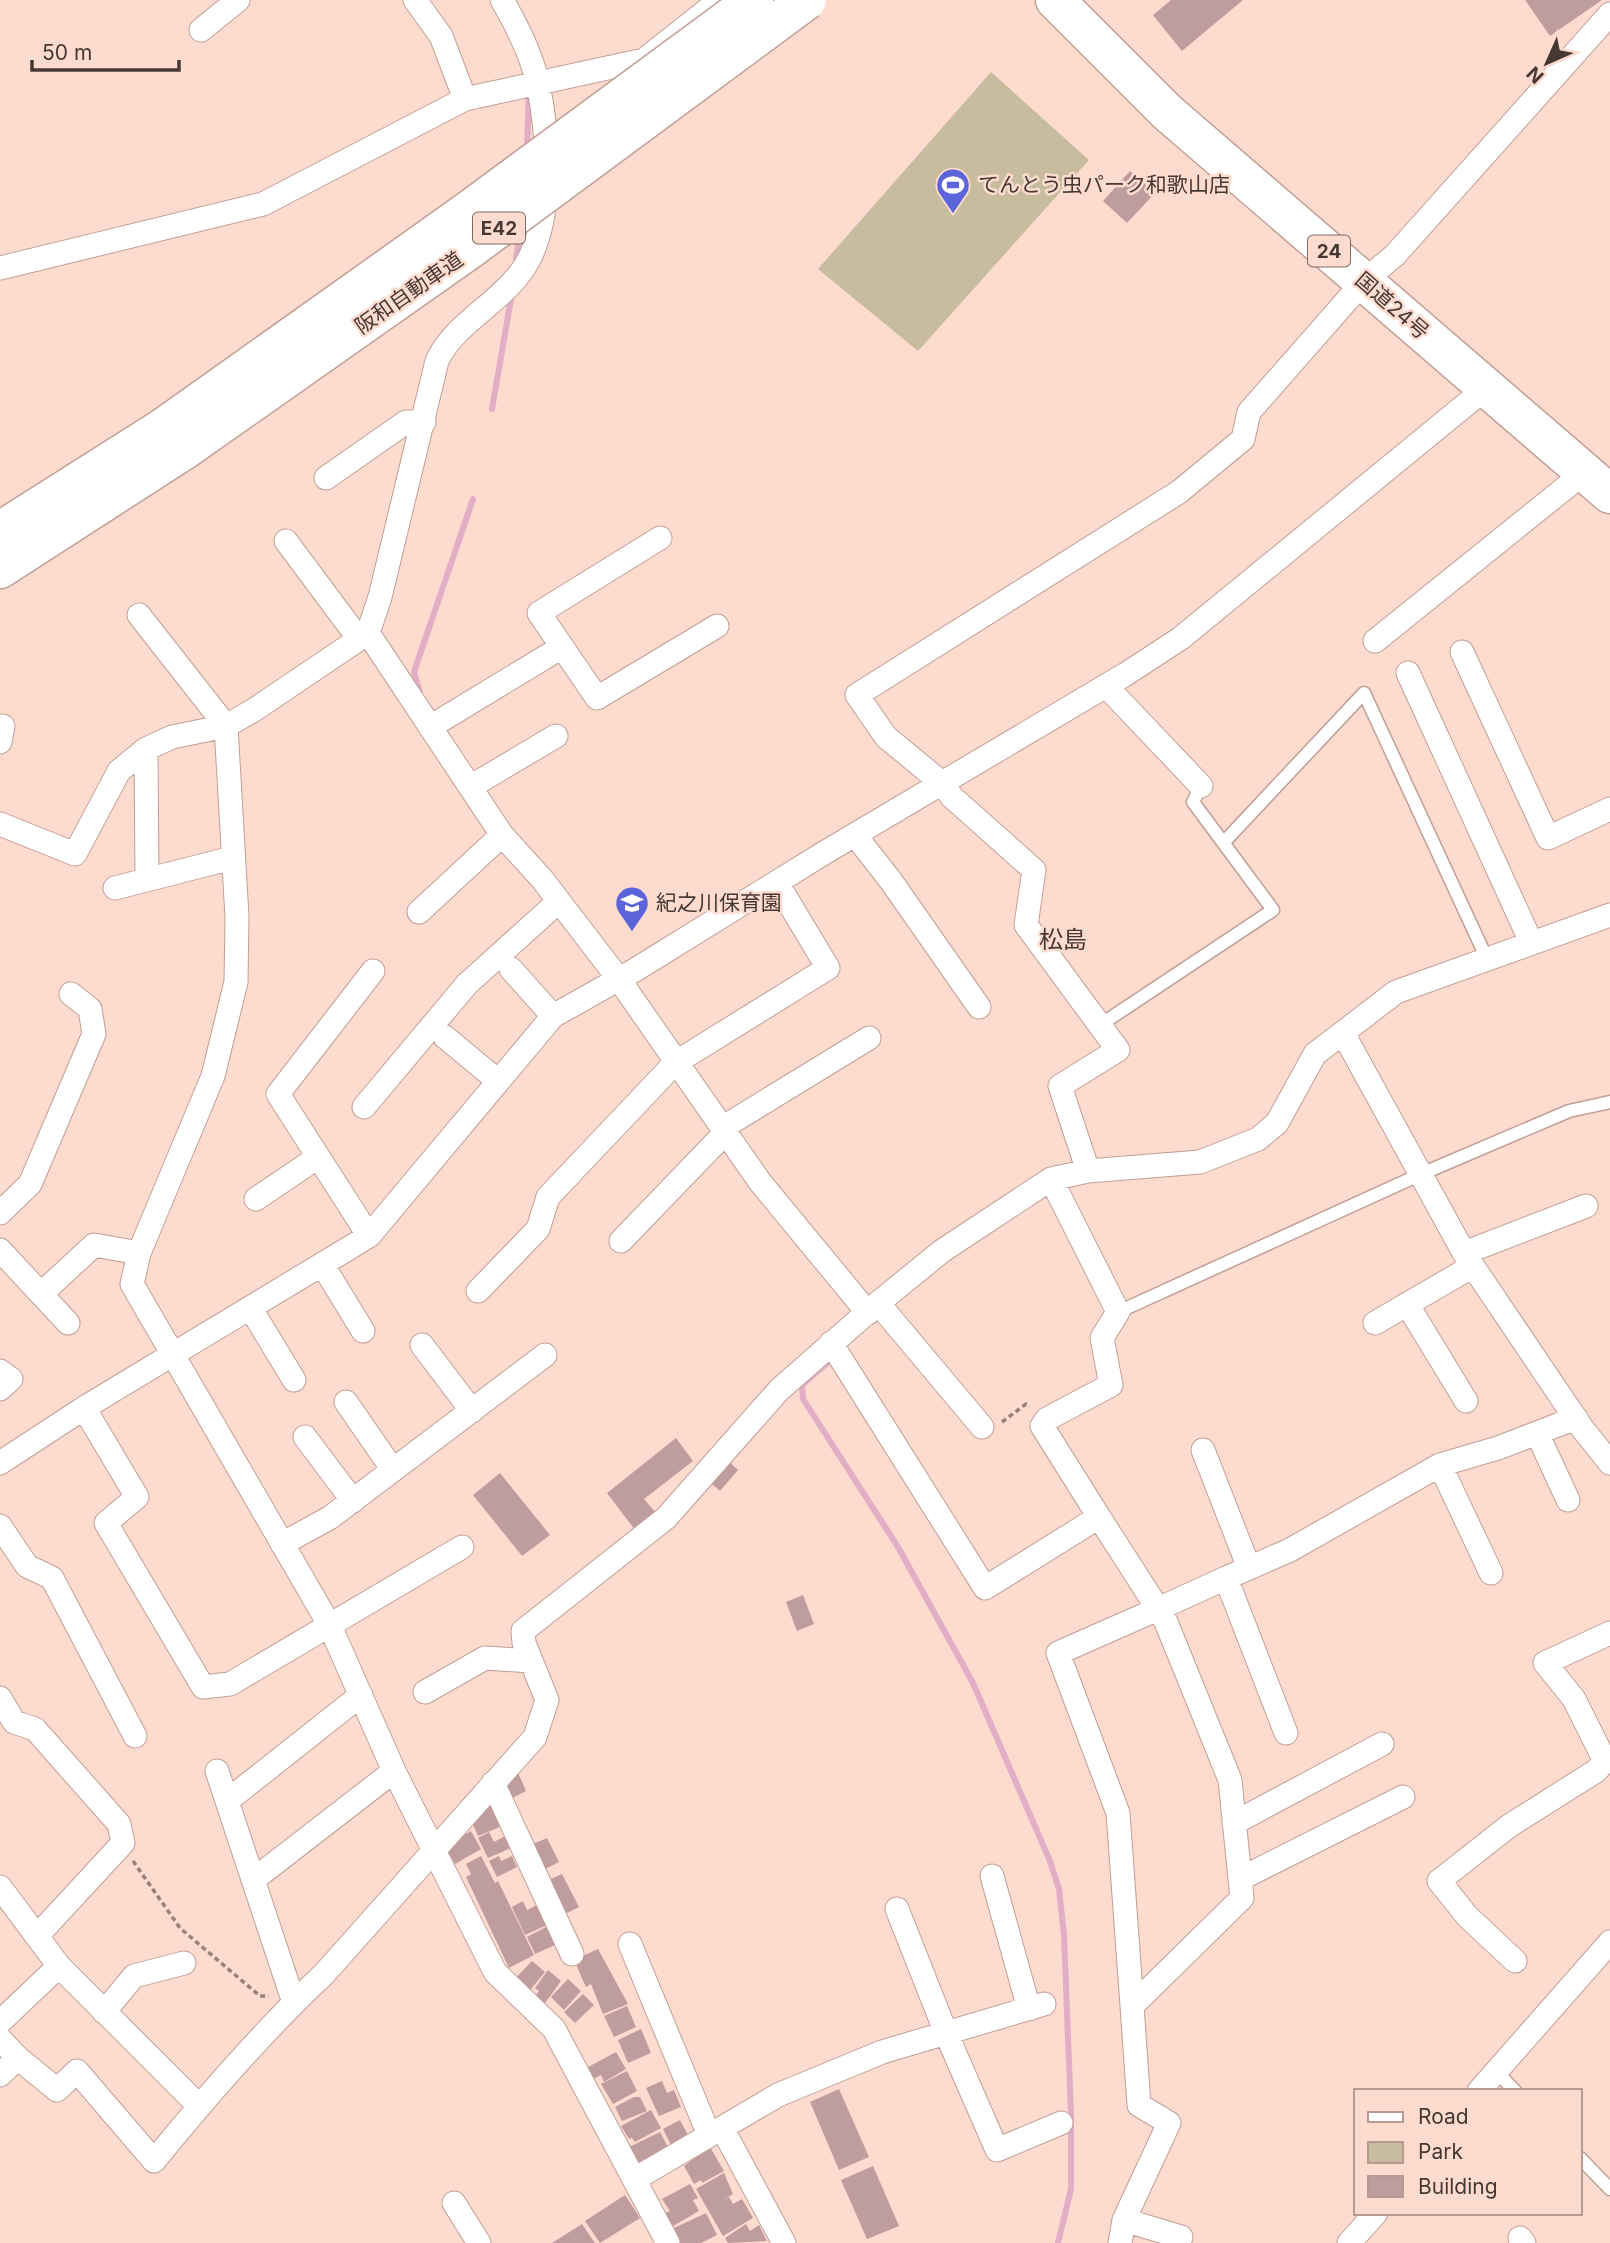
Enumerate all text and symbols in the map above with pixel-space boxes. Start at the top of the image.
scale bar [32,28,178,72]
north arrow [1512,28,1582,98]
text: 50 m [42,40,92,65]
text: N [1522,61,1549,88]
sports icon: てんとう虫パーク和歌山店 [934,166,972,215]
place label: てんとう虫パーク和歌山店 [978,172,1230,197]
road number: E42 [473,212,525,244]
road number: 24 [1308,235,1350,266]
street label: 阪和自動車道 [350,246,467,339]
street label: 国道24号 [1351,267,1434,344]
school or university icon: 紀之川保育園 [613,884,651,933]
place label: 紀之川保育園 [656,890,782,915]
district label: 松島 [1039,925,1087,954]
legend [1354,2089,1582,2215]
text: Road [1418,2104,1469,2129]
text: Park [1418,2139,1463,2164]
text: Building [1418,2174,1498,2199]

